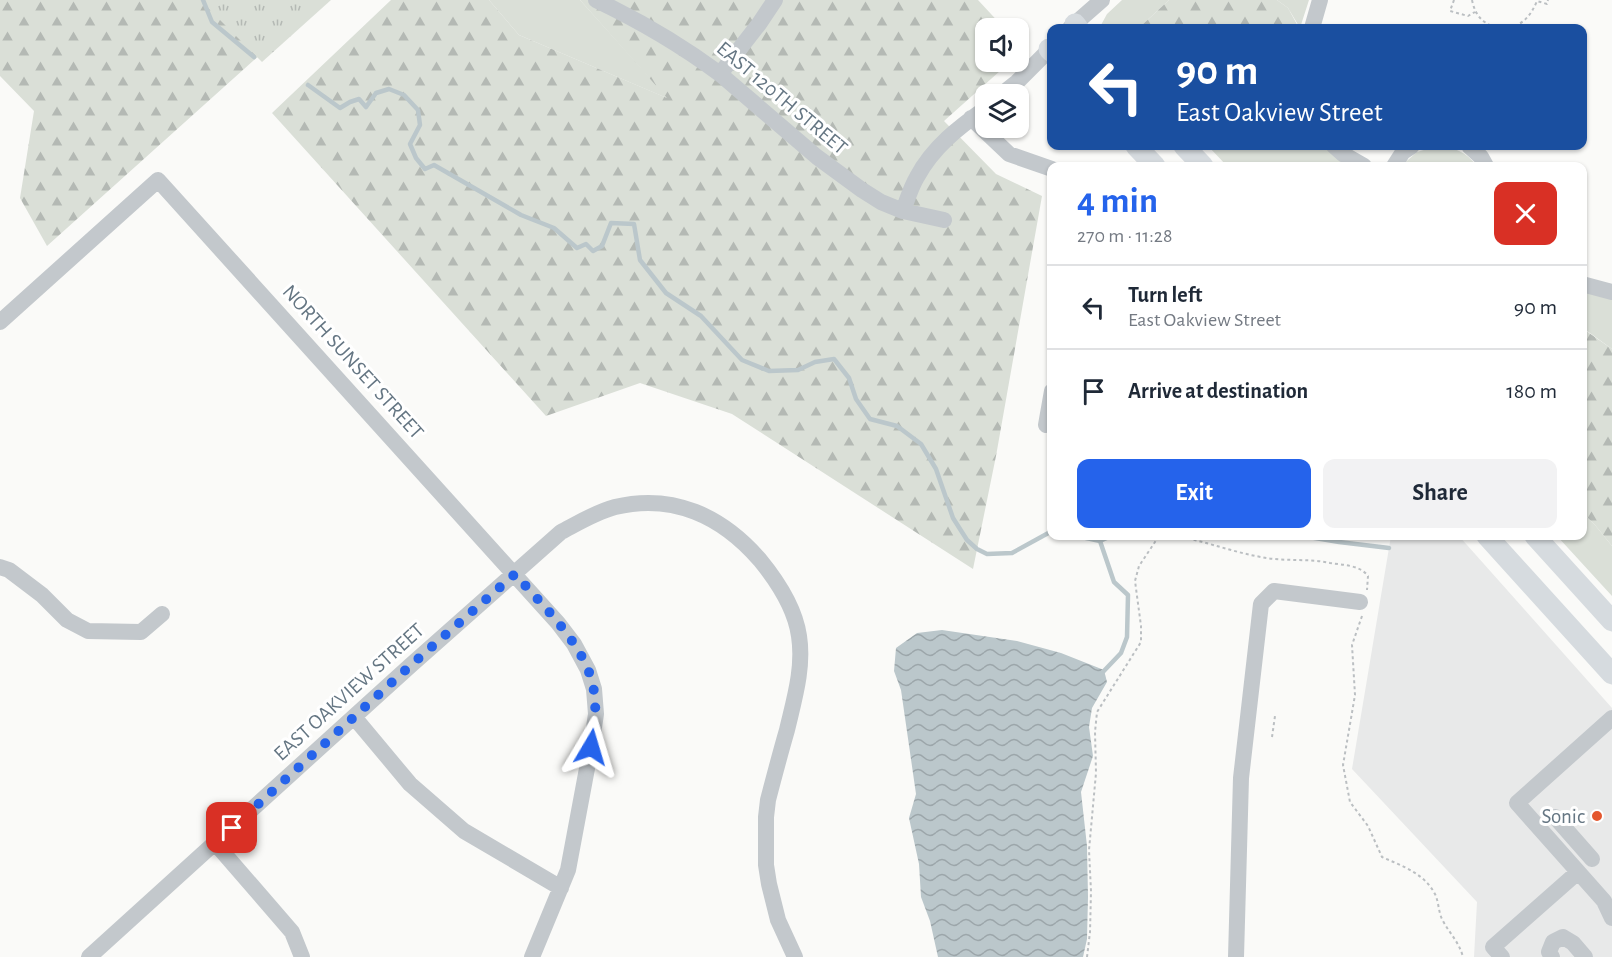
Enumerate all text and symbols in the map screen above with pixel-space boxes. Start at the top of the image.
map controls [975,18,1029,138]
button: sound [975,18,1029,72]
street label: EAST 120TH STREET [713,37,851,159]
icon: left [1077,48,1155,126]
text: 90 m [1176,50,1258,92]
button: layers [975,84,1029,138]
text: East Oakview Street [1176,99,1383,126]
button: close [1494,182,1557,245]
text: 4 min [1077,183,1158,219]
text: 270 m · 11:28 [1077,226,1172,246]
street label: NORTH SUNSET STREET [278,281,428,443]
text: Turn left [1128,284,1202,306]
icon: left [1077,291,1110,324]
text: 90 m [1514,296,1557,318]
text: East Oakview Street [1128,310,1281,330]
icon: arrive [1077,375,1110,408]
text: Arrive at destination [1128,380,1308,402]
text: 180 m [1506,380,1557,402]
button: Exit [1077,459,1311,528]
button: Share [1323,459,1557,528]
street label: EAST OAKVIEW STREET [270,619,428,765]
position arrow [559,715,623,779]
pin [206,802,257,853]
place label: Sonic [1541,806,1585,827]
marker: Sonic [1590,809,1604,823]
icon: arrive [215,811,248,844]

